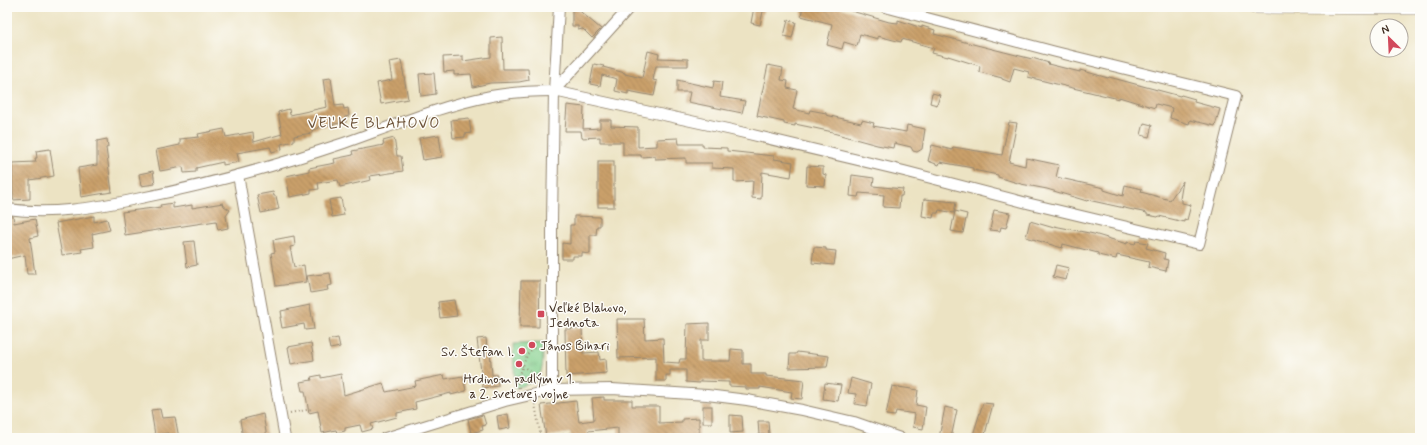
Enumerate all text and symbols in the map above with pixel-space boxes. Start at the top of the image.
north arrow [1369,18,1409,58]
text: N [1379,22,1392,38]
district label: VEĽKÉ BLAHOVO [308,113,440,134]
place label: Veľké Blahovo, Jednota [549,300,627,332]
marker: Veľké Blahovo, Jednota [536,309,546,319]
place label: János Bihari [540,338,609,355]
marker: János Bihari [527,340,537,350]
place label: Sv. Štefan I. [441,344,514,361]
marker: Sv. Štefan I. [517,346,527,356]
marker: Hrdinom padlým v 1. a 2. svetovej vojne [514,359,524,369]
place label: Hrdinom padlým v 1. a 2. svetovej vojne [464,371,575,403]

